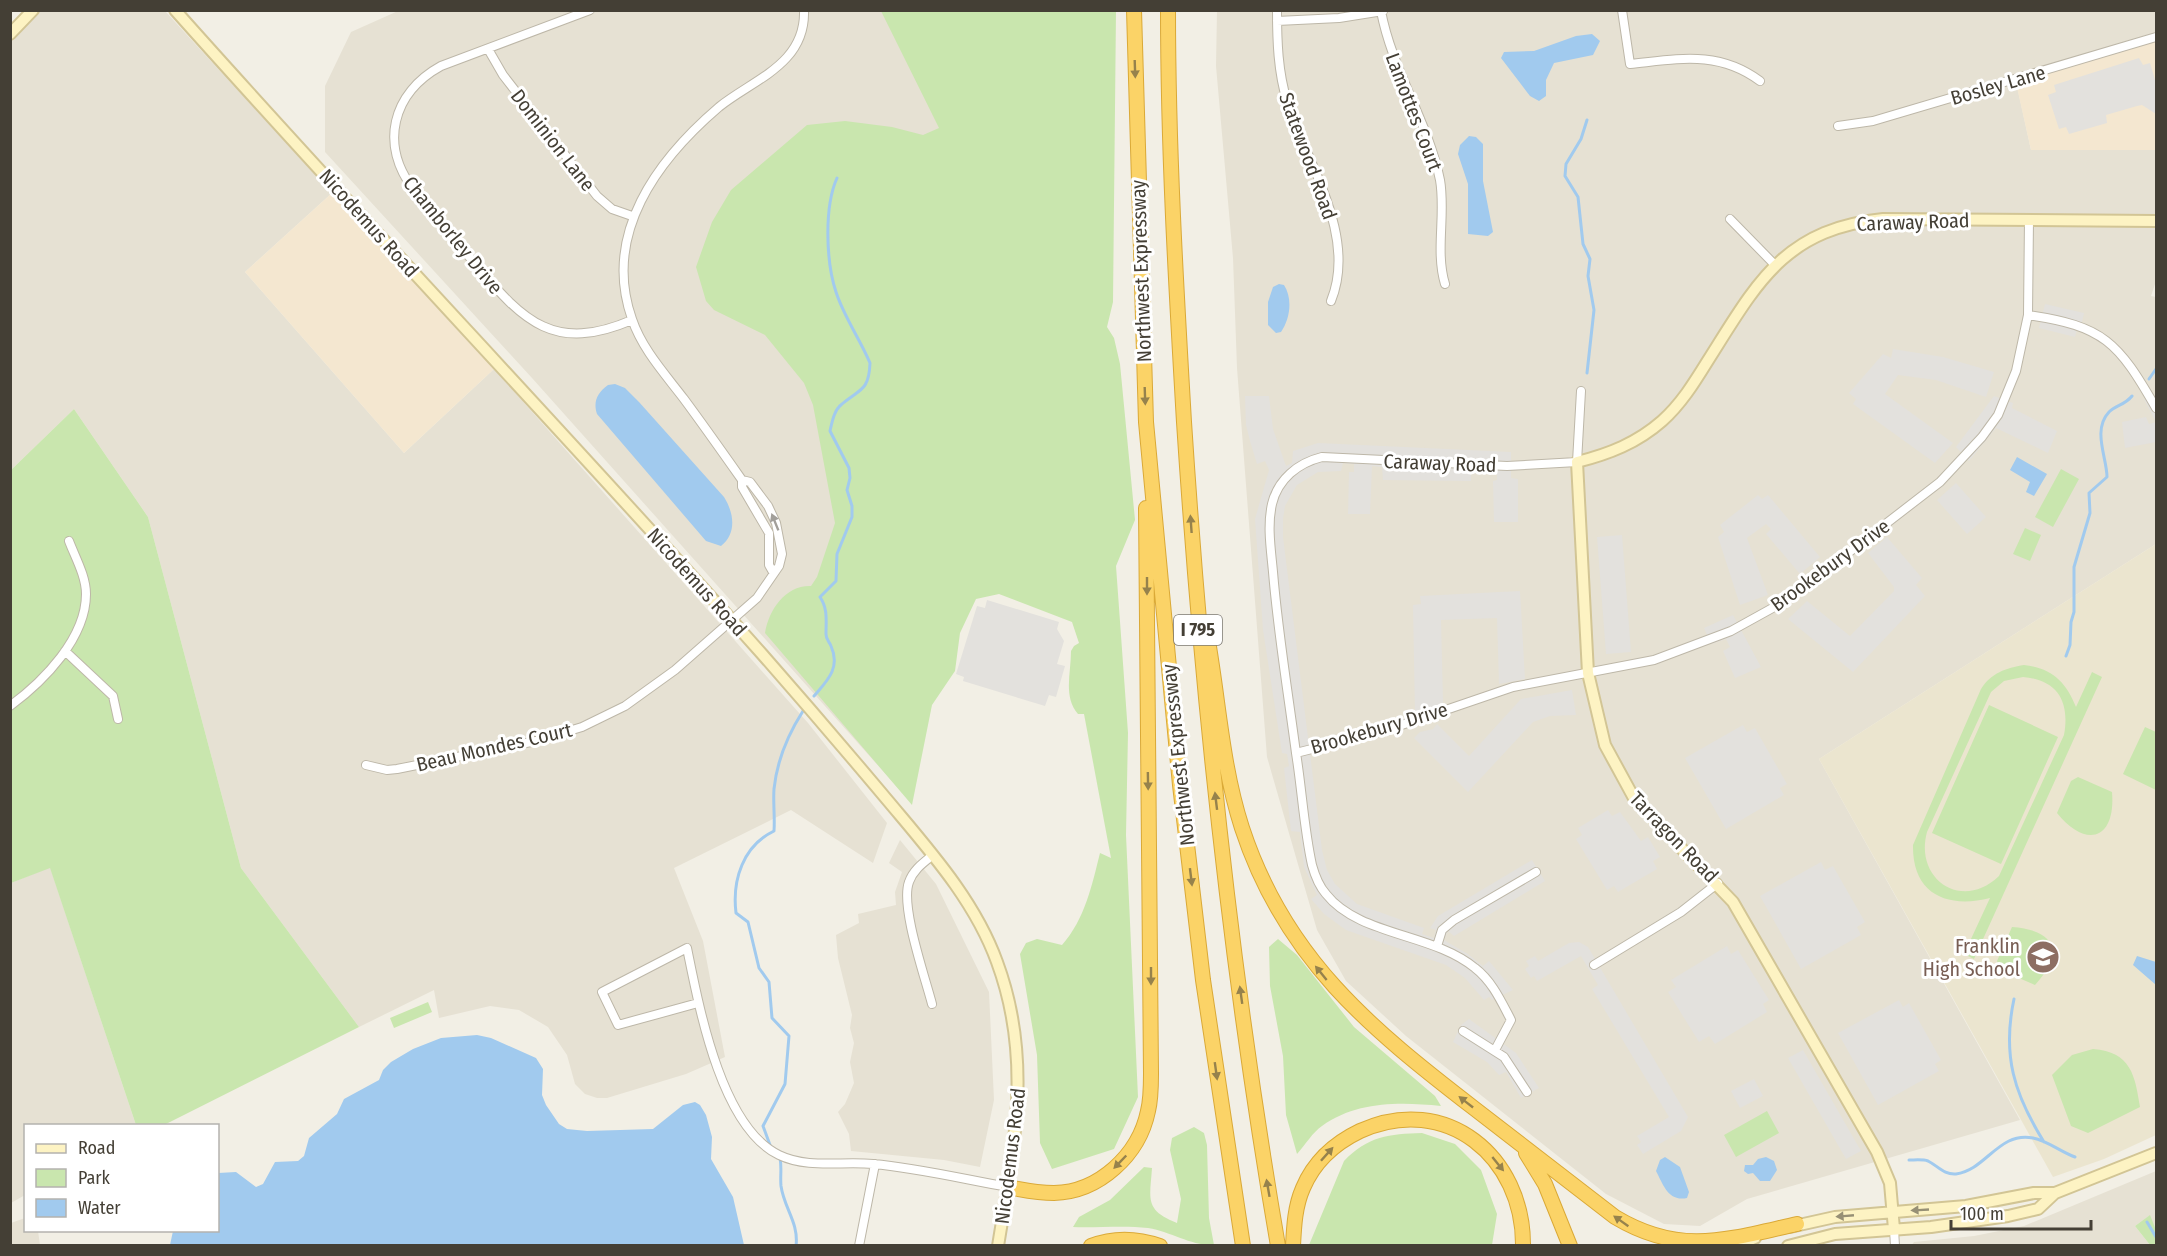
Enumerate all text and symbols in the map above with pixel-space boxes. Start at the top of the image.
street label: Lamottes Court [1380,50,1448,175]
one-way arrow [1130,59,1139,78]
street label: Bosley Lane [1948,60,2048,110]
street label: Dominion Lane [506,84,600,196]
street label: Statewood Road [1274,89,1342,223]
street label: Nicodemus Road [314,164,424,282]
street label: Chamborley Drive [398,171,508,299]
street label: Northwest Expressway [1126,179,1156,363]
street label: Caraway Road [1856,208,1970,236]
one-way arrow [1141,386,1150,405]
street label: Caraway Road [1383,449,1497,477]
one-way arrow [770,512,780,530]
one-way arrow [1186,514,1195,533]
street label: Brookebury Drive [1766,514,1894,616]
street label: Nicodemus Road [642,523,752,641]
one-way arrow [1142,576,1152,595]
road number: I 795 [1174,615,1222,645]
street label: Northwest Expressway [1157,663,1199,847]
street label: Brookebury Drive [1308,697,1450,759]
street label: Beau Mondes Court [414,717,575,777]
one-way arrow [1143,771,1153,790]
street label: Tarragon Road [1625,786,1723,888]
one-way arrow [1211,792,1221,811]
one-way arrow [1186,868,1195,887]
place label: Franklin High School [1923,934,2020,981]
school or university icon: Franklin High School [2025,939,2061,975]
one-way arrow [1316,965,1328,980]
one-way arrow [1146,966,1155,985]
one-way arrow [1236,985,1245,1004]
one-way arrow [1211,1061,1220,1080]
street label: Nicodemus Road [990,1087,1030,1225]
one-way arrow [1459,1096,1475,1108]
legend [24,1124,219,1232]
text: Road [78,1137,115,1159]
one-way arrow [1320,1147,1333,1162]
one-way arrow [1114,1154,1127,1169]
one-way arrow [1492,1157,1504,1172]
text: Park [78,1167,111,1189]
one-way arrow [1263,1178,1272,1197]
scale bar [1951,1193,2090,1231]
text: Water [78,1197,121,1219]
text: 100 m [1960,1203,2004,1225]
one-way arrow [1910,1206,1929,1215]
one-way arrow [1835,1211,1854,1221]
one-way arrow [1613,1215,1629,1227]

